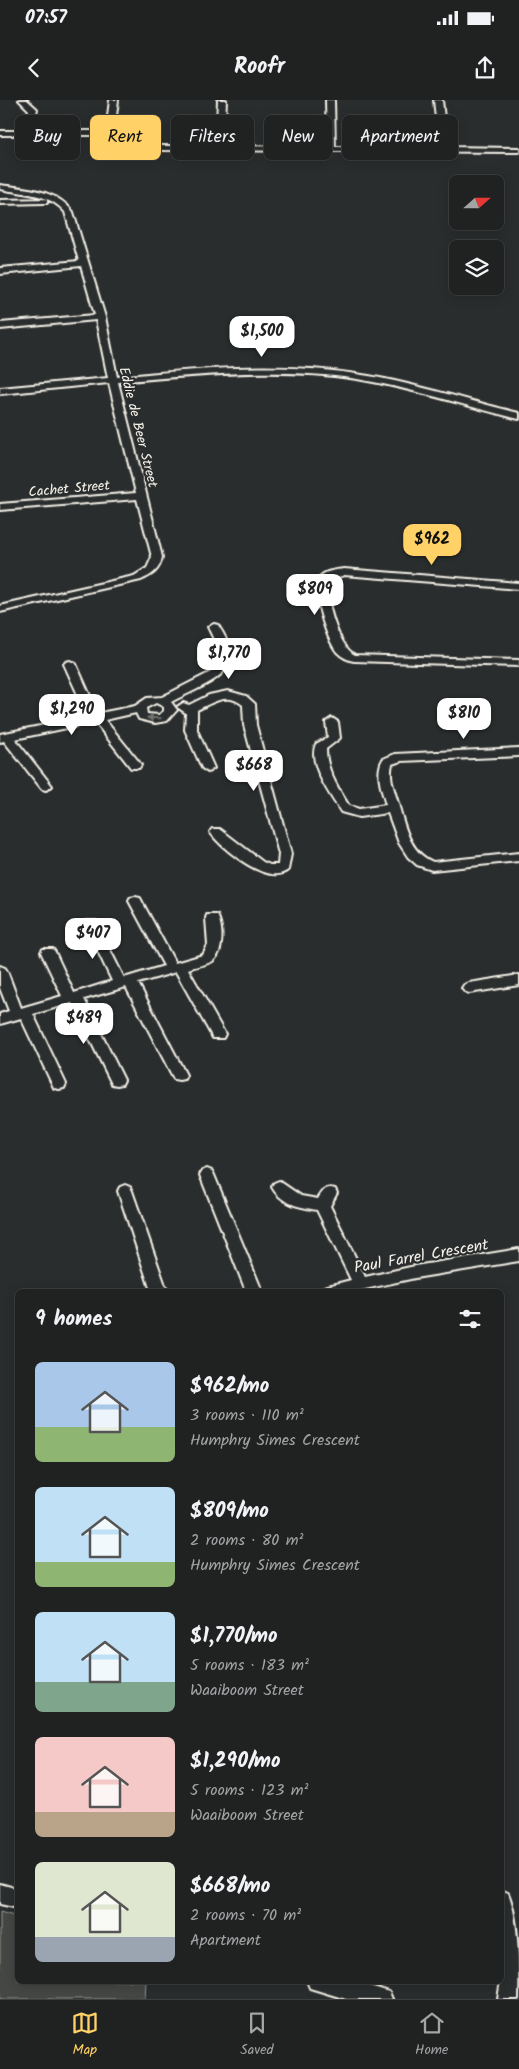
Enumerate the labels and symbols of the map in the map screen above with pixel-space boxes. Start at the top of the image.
north arrow [449,175,504,230]
pin: $1,500 [221,316,303,358]
street label: Eddie de Beer Street [112,365,164,490]
street label: Cachet Street [28,474,111,504]
pin: $962 [402,524,462,566]
pin: $809 [285,574,345,616]
pin: $1,770 [188,638,270,680]
pin: $1,290 [31,694,113,736]
pin: $810 [434,698,494,740]
one-way arrow [146,714,162,722]
pin: $668 [224,750,284,792]
pin: $407 [63,918,123,960]
pin: $489 [54,1002,114,1045]
street label: Paul Farrel Crescent [352,1232,491,1281]

